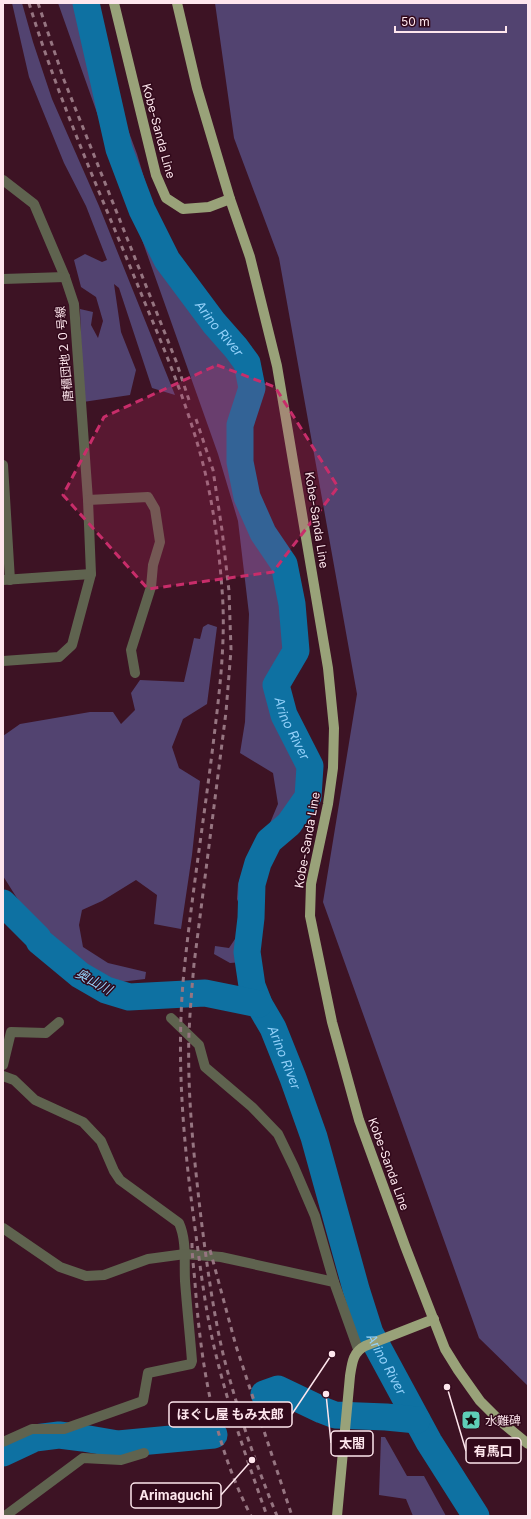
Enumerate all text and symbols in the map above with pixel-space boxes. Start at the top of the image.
scale bar [395,8,506,34]
text: 50 m [401,14,430,29]
street label: Kobe-Sanda Line [139,82,179,180]
water label: Arino River [191,297,248,360]
street label: 唐櫃団地２０号線 [52,306,76,402]
street label: Kobe-Sanda Line [302,471,332,569]
water label: Arino River [271,694,314,763]
street label: Kobe-Sanda Line [291,791,323,889]
water label: 奥山川 [73,965,117,998]
water label: Arino River [264,1022,305,1093]
street label: Kobe-Sanda Line [365,1116,413,1212]
water label: Arino River [363,1330,410,1398]
callout: ほぐし屋 もみ太郎 [169,1402,292,1427]
text: ほぐし屋 もみ太郎 [176,1406,284,1422]
place icon: 水難碑 [460,1409,482,1431]
place label: 水難碑 [485,1413,521,1428]
callout: 太閤 [331,1431,373,1456]
text: 太閤 [339,1435,365,1451]
callout: 有馬口 [466,1438,521,1463]
text: 有馬口 [473,1443,513,1459]
callout: Arimaguchi [131,1483,221,1508]
text: Arimaguchi [139,1487,213,1503]

